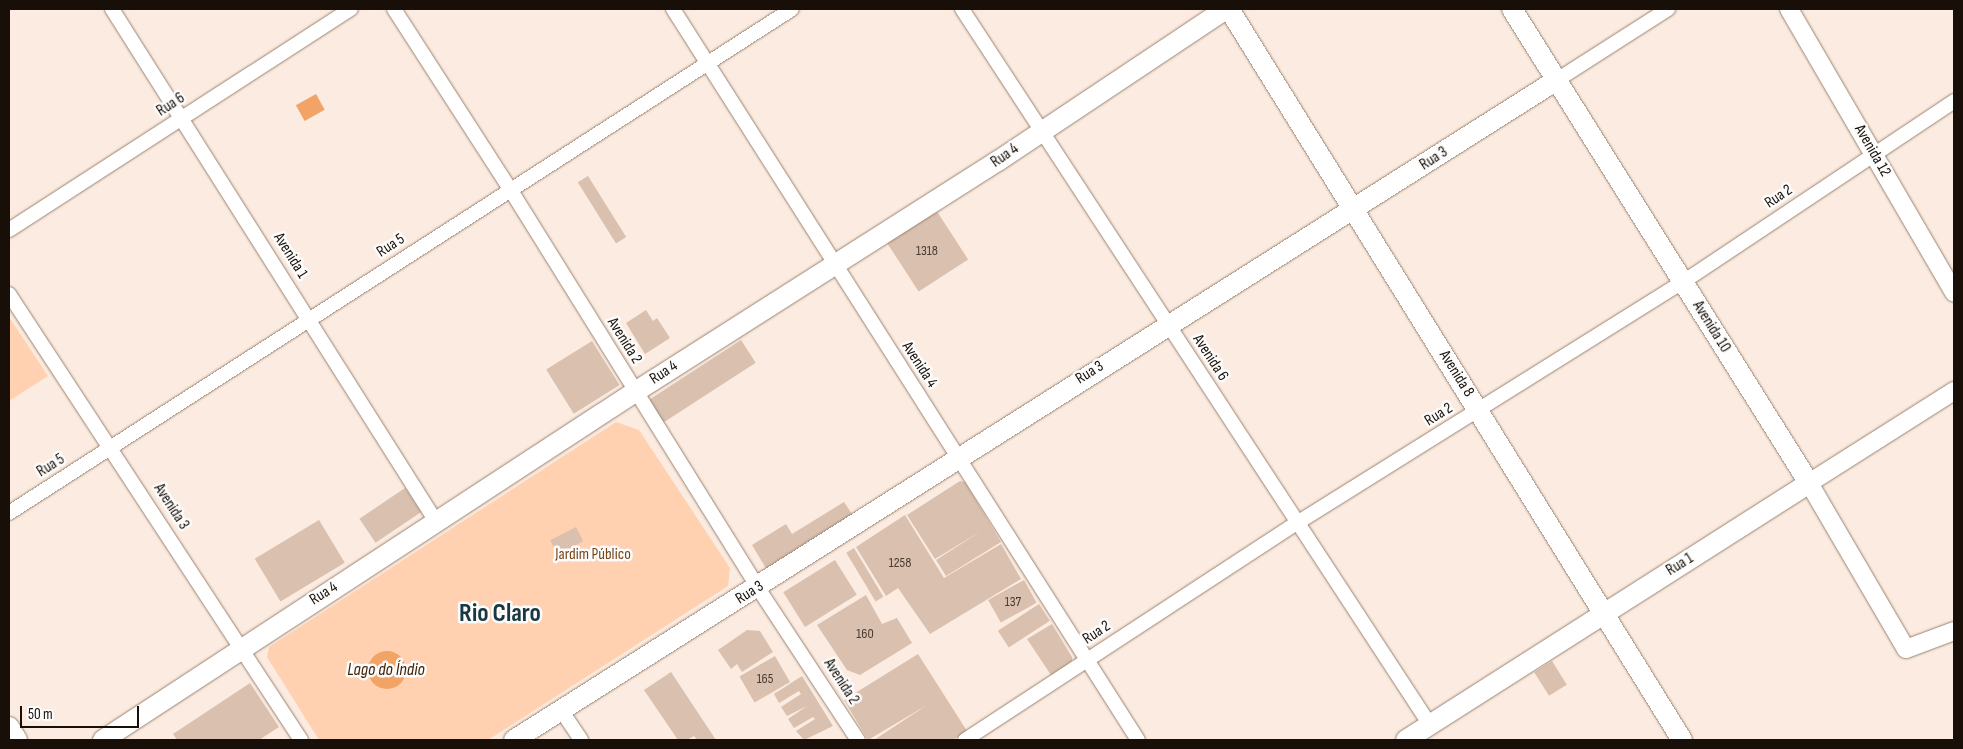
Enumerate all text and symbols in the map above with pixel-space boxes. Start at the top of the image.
street label: Rua 6 [153,89,189,121]
street label: Avenida 12 [1850,122,1894,180]
street label: Rua 4 [987,140,1023,172]
street label: Rua 3 [1416,143,1452,175]
street label: Rua 2 [1761,181,1797,213]
street label: Avenida 1 [269,230,311,282]
street label: Rua 5 [374,230,408,262]
house number: 1318 [916,243,938,259]
street label: Avenida 10 [1688,298,1734,356]
street label: Avenida 2 [602,314,646,368]
street label: Avenida 6 [1188,331,1232,385]
street label: Avenida 4 [897,338,941,392]
street label: Avenida 8 [1434,347,1478,401]
street label: Rua 4 [646,357,682,389]
street label: Rua 3 [1072,357,1108,389]
street label: Rua 2 [1421,399,1457,431]
street label: Rua 5 [34,450,68,482]
street label: Avenida 3 [149,480,193,534]
park label: Jardim Público [555,545,631,565]
street label: Rua 1 [1663,549,1697,581]
house number: 1258 [889,555,911,571]
street label: Rua 3 [732,577,768,609]
street label: Rua 4 [306,578,342,610]
house number: 137 [1005,594,1021,610]
district label: Rio Claro [459,598,541,630]
street label: Rua 2 [1079,617,1115,649]
house number: 160 [856,626,874,642]
street label: Avenida 2 [819,655,863,709]
water label: Lago do Índio [347,659,425,681]
house number: 165 [757,671,773,687]
scale bar [22,696,141,728]
text: 50 m [28,705,53,724]

